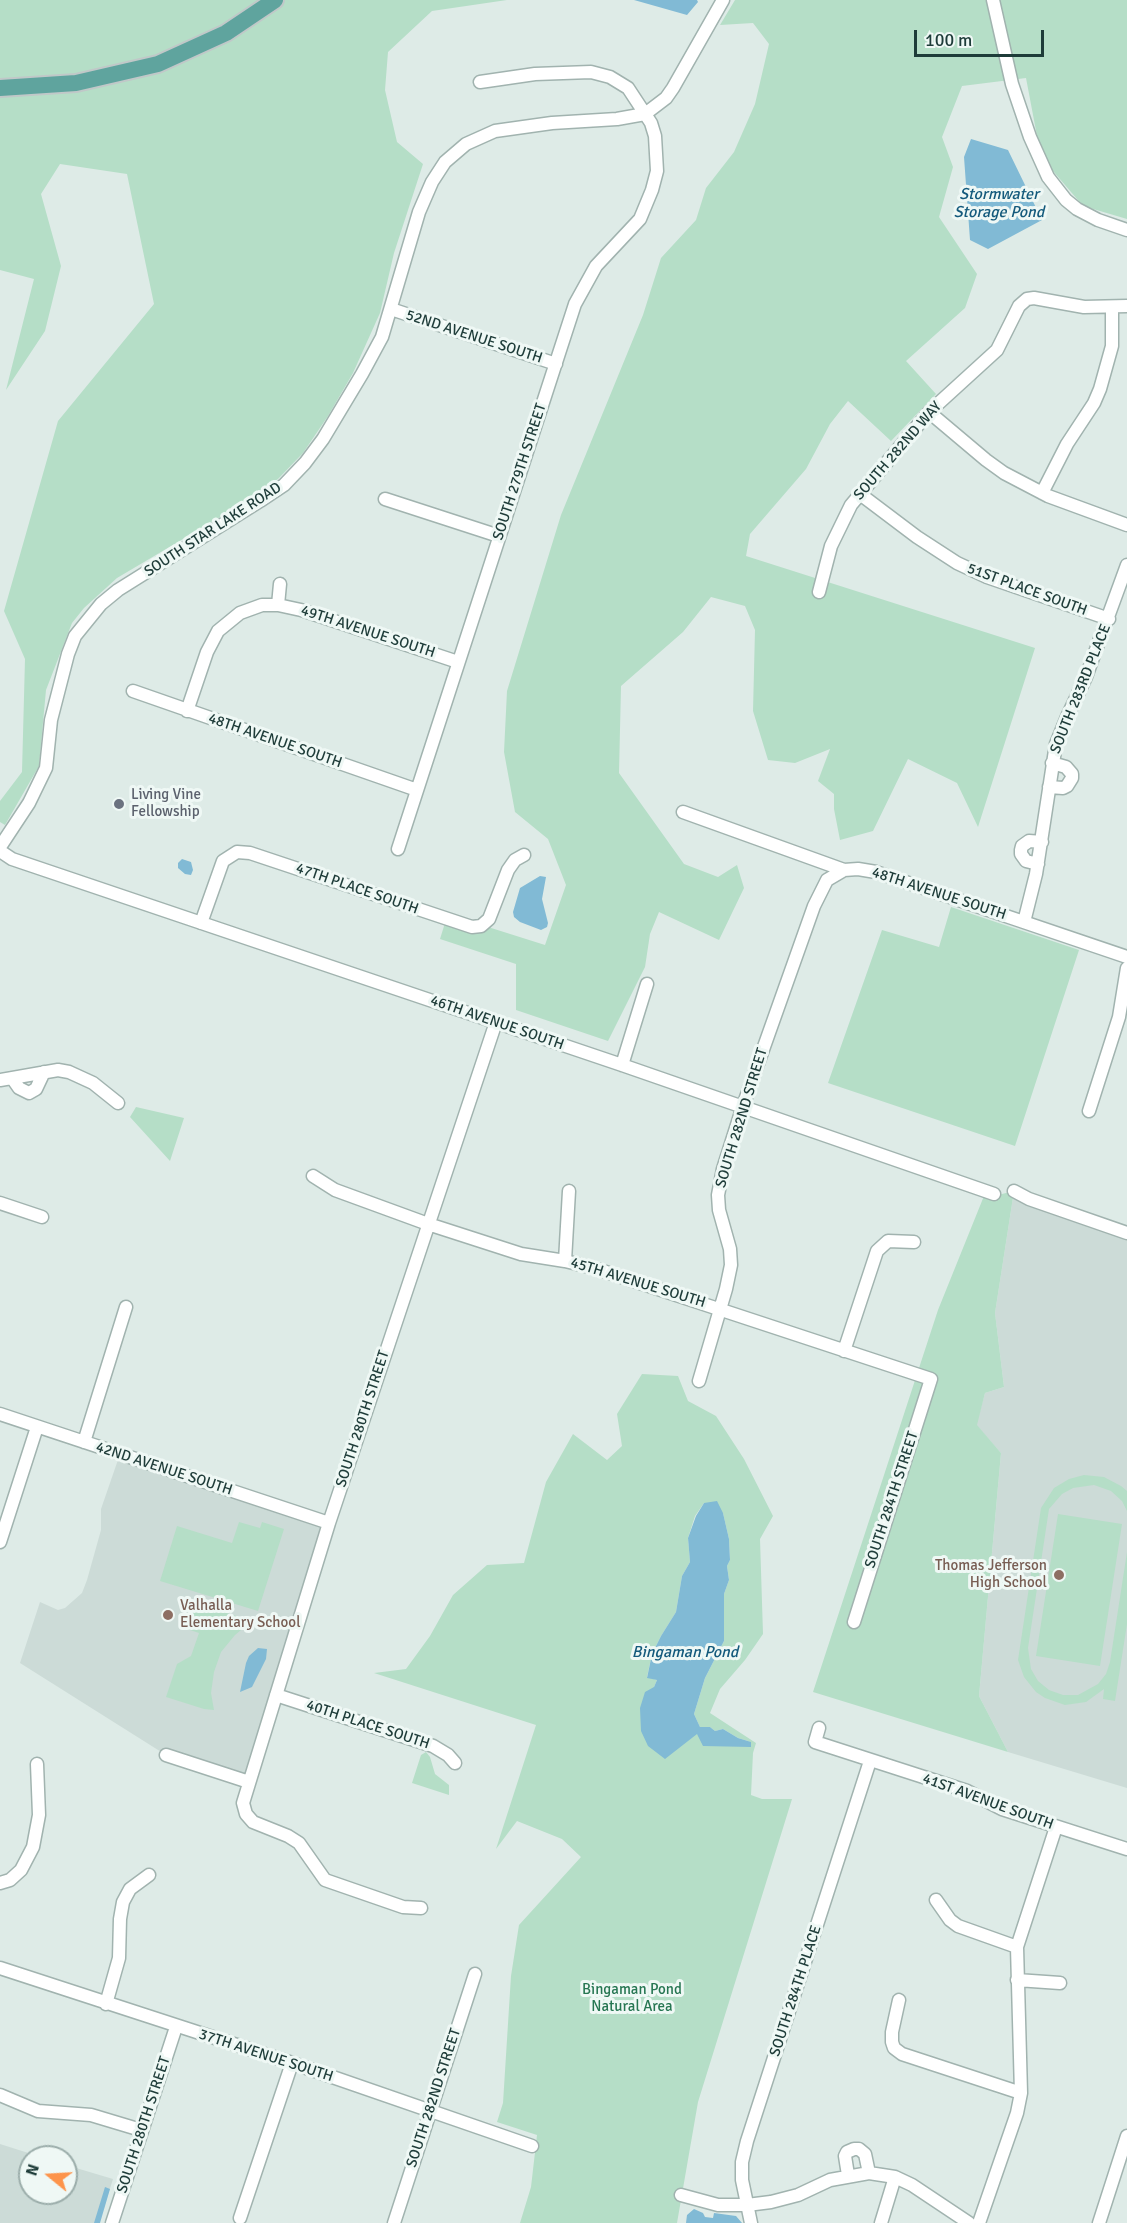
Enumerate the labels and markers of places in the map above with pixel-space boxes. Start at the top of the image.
place label: Living Vine Fellowship [131,786,201,821]
marker: Living Vine Fellowship [112,797,126,811]
place label: Thomas Jefferson High School [935,1557,1047,1592]
marker: Thomas Jefferson High School [1052,1568,1066,1582]
place label: Valhalla Elementary School [180,1597,301,1632]
marker: Valhalla Elementary School [161,1608,175,1622]

